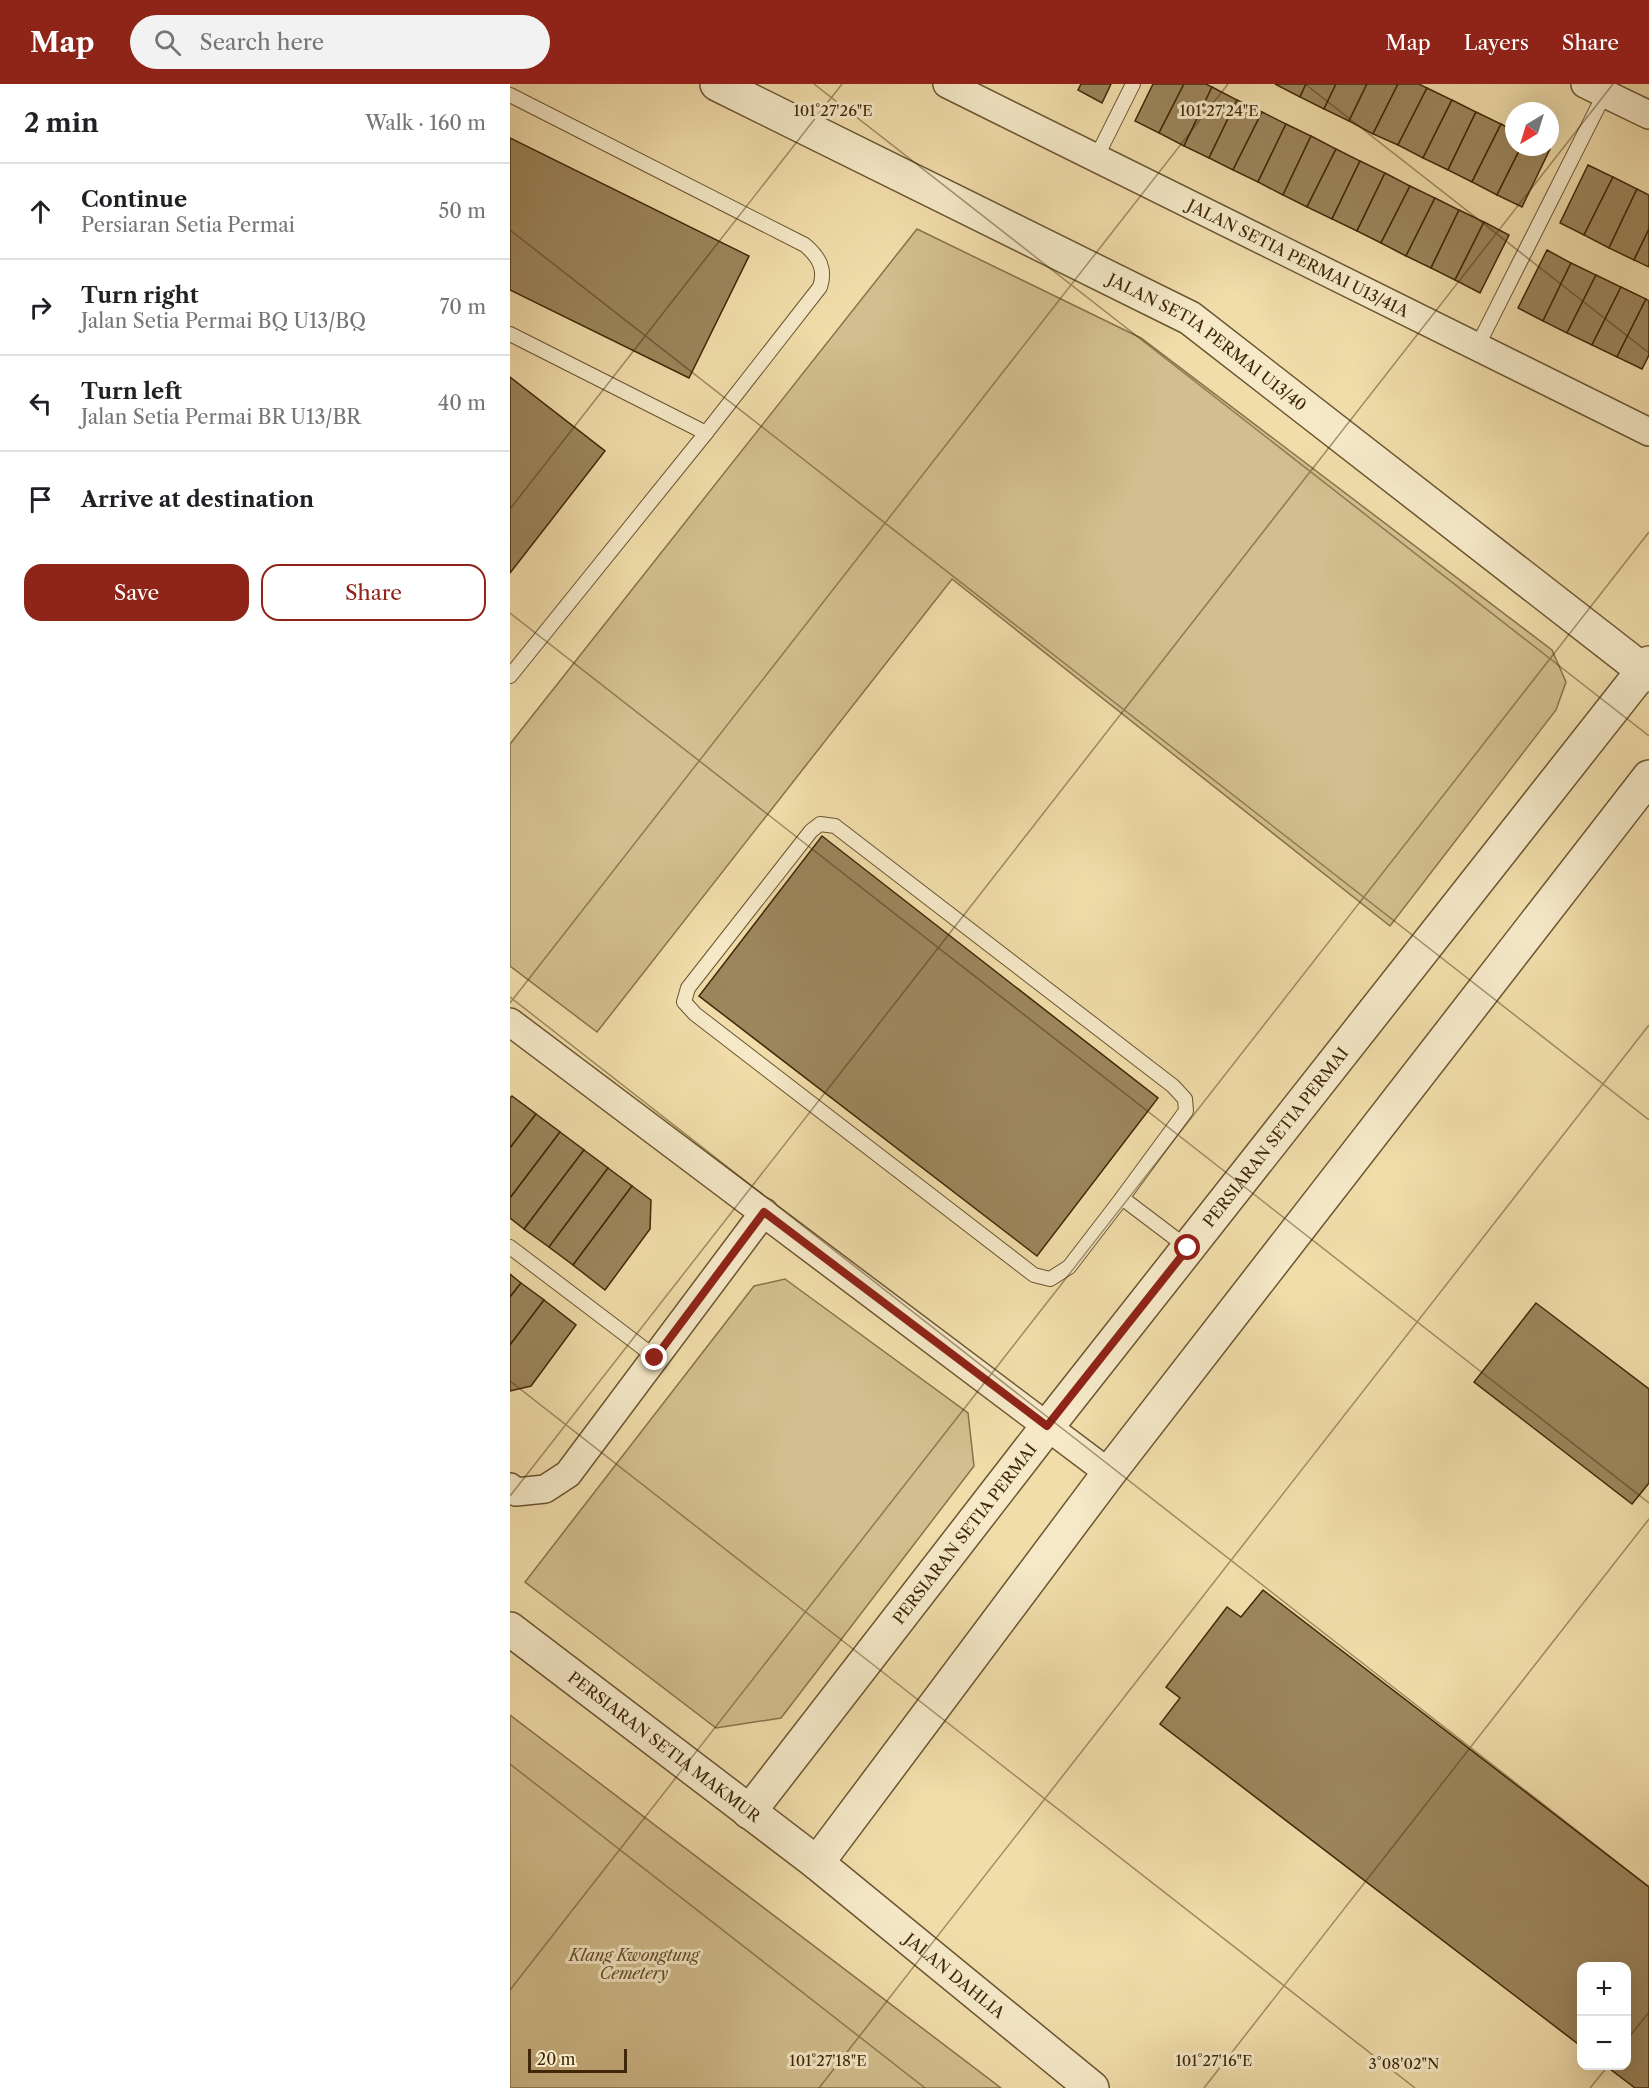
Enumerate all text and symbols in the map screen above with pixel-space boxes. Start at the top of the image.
search box [130,15,550,69]
text: Map [30,25,94,59]
icon: search [151,26,184,59]
text: Search here [199,29,324,56]
text: Map [1386,30,1431,55]
text: Layers [1464,30,1529,55]
text: Share [1562,30,1619,55]
text: 101°27'26"E [793,101,873,120]
text: 101°27'24"E [1179,101,1259,120]
north arrow [1505,102,1559,156]
text: 2 min [24,107,99,139]
text: Walk · 160 m [365,111,486,135]
text: Continue [81,186,187,213]
street label: JALAN SETIA PERMAI U13/41A [1181,193,1413,322]
icon: ahead [24,195,57,228]
text: 50 m [439,199,486,223]
text: Persiaran Setia Permai [81,213,295,237]
street label: JALAN SETIA PERMAI U13/40 [1102,268,1311,415]
text: Turn right [81,282,199,309]
icon: right [24,291,57,324]
text: 70 m [440,295,486,319]
text: Jalan Setia Permai BQ U13/BQ [81,309,366,333]
text: Turn left [81,378,182,405]
icon: left [24,387,57,420]
text: 40 m [438,391,486,415]
text: Jalan Setia Permai BR U13/BR [81,405,361,429]
icon: arrive [24,483,57,516]
text: Arrive at destination [81,486,314,513]
button: Save [24,564,249,621]
button: Share [261,564,486,621]
street label: PERSIARAN SETIA PERMAI [1199,1043,1352,1231]
route start [1174,1234,1200,1260]
route end [641,1344,667,1370]
street label: PERSIARAN SETIA PERMAI [888,1439,1041,1628]
street label: PERSIARAN SETIA MAKMUR [564,1667,765,1827]
street label: JALAN DAHLIA [898,1927,1010,2023]
park label: Klang Kwongtung Cemetery [567,1945,701,1983]
map controls [1577,1962,1631,2070]
button: + [1577,1962,1631,2016]
button: − [1577,2016,1631,2070]
scale bar [528,2046,627,2074]
text: 20 m [537,2049,576,2069]
text: 101°27'18"E [789,2051,867,2070]
text: 101°27'16"E [1176,2051,1252,2070]
text: 3°08'02"N [1369,2054,1439,2073]

